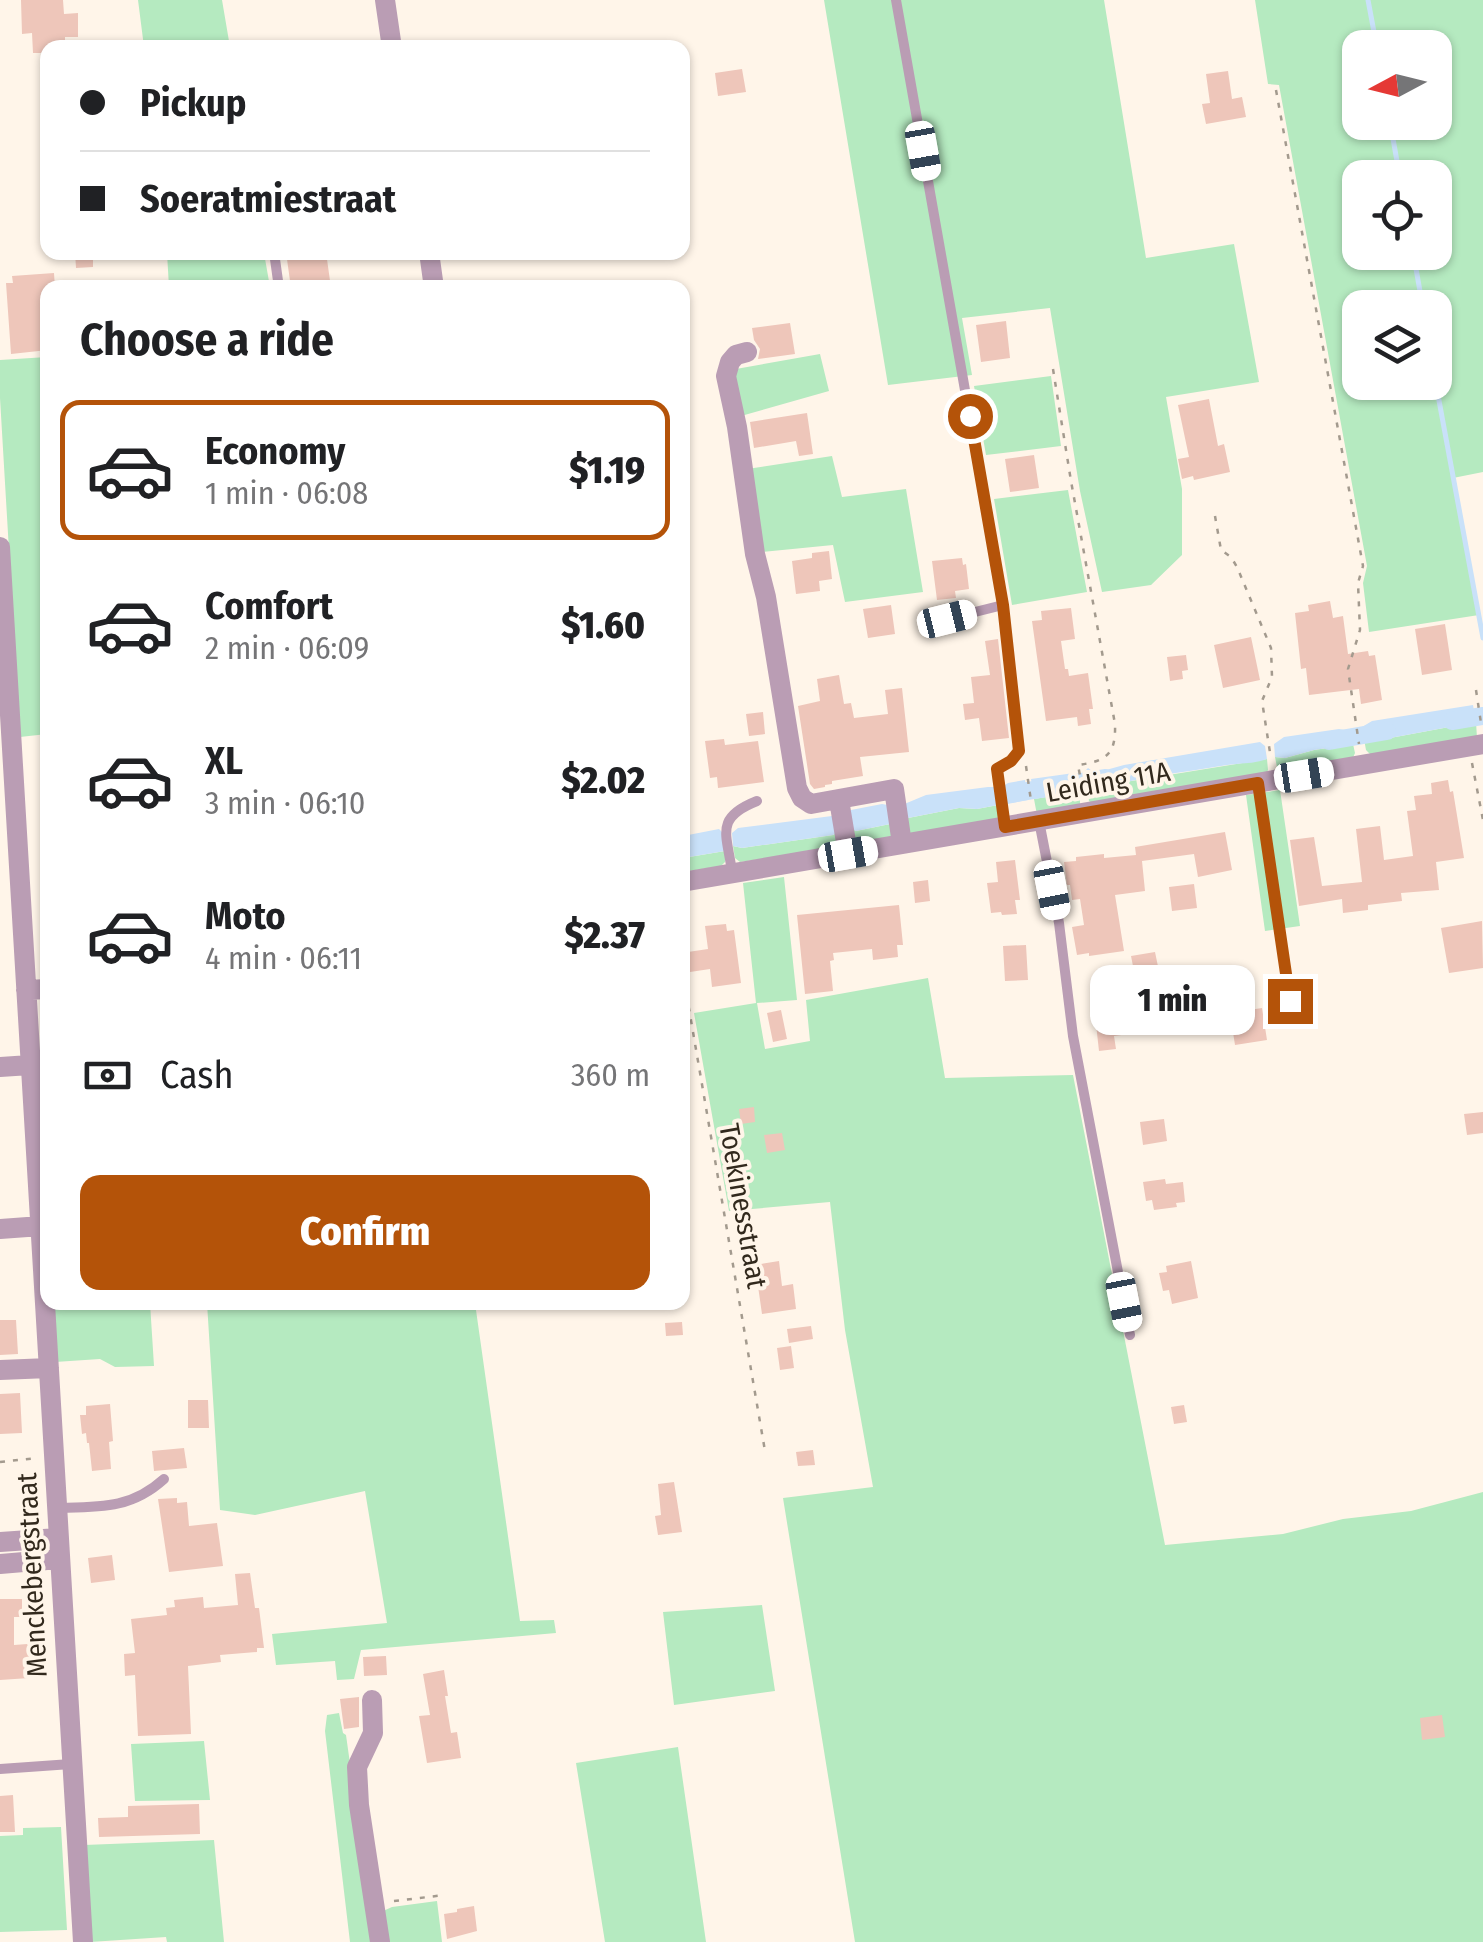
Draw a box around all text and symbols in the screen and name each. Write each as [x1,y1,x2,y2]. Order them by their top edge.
north arrow [1342,30,1452,140]
map controls [1342,30,1452,400]
text: Pickup [140,80,246,126]
car [903,119,943,183]
button: locate [1342,160,1452,270]
text: Soeratmiestraat [140,176,396,222]
button: layers [1342,290,1452,400]
text: Choose a ride [80,313,334,367]
route start [948,394,993,439]
icon: car [85,425,175,515]
text: Economy [205,428,345,474]
text: $1.19 [569,447,645,493]
text: 1 min · 06:08 [205,474,368,512]
icon: car [85,580,175,670]
text: Comfort [205,583,333,629]
car [914,597,980,641]
text: $1.60 [561,602,645,648]
text: 2 min · 06:09 [205,629,369,667]
icon: car [85,735,175,825]
text: XL [205,738,243,784]
street label: Leiding 11A [1043,755,1173,809]
car [1272,755,1336,795]
text: $2.02 [562,757,645,803]
text: 3 min · 06:10 [205,784,365,822]
car [816,834,880,874]
car [1032,858,1072,922]
icon: car [85,890,175,980]
text: Moto [205,893,286,939]
text: $2.37 [564,912,645,958]
text: 4 min · 06:11 [205,939,362,977]
callout: 1 min [1090,966,1255,1036]
route end [1268,979,1313,1024]
text: 1 min [1138,981,1207,1019]
icon: cash [80,1048,135,1103]
text: Cash [160,1052,234,1098]
text: 360 m [571,1056,650,1094]
street label: Toekinesstraat [712,1121,774,1292]
button: Confirm [80,1175,650,1290]
car [1104,1270,1144,1334]
street label: Menckebergstraat [10,1471,54,1678]

